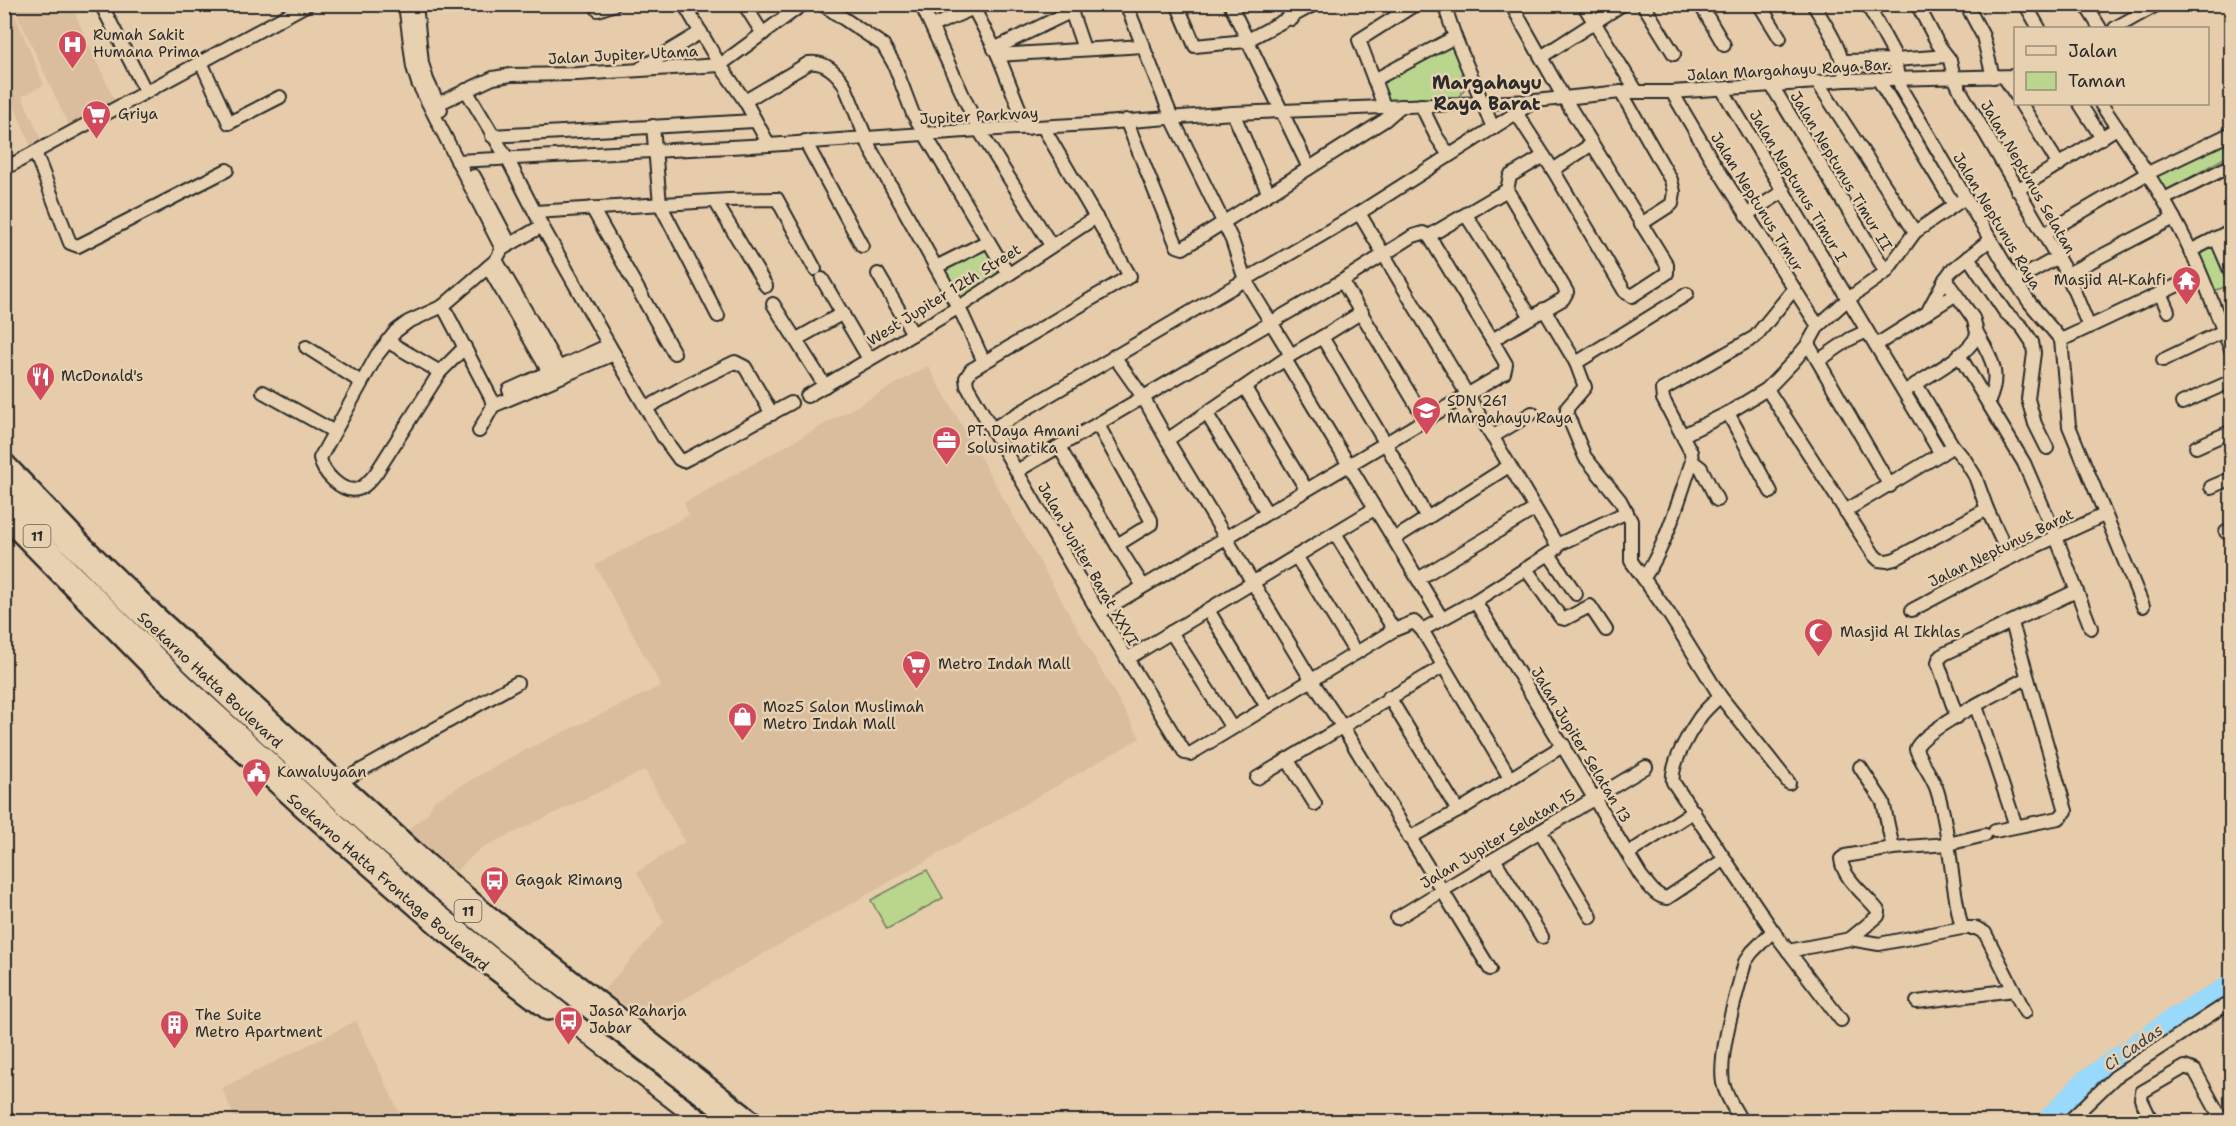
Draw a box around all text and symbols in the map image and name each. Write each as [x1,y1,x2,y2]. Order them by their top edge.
place label: Rumah Sakit Humana Prima [93,25,200,62]
legend [2014,27,2209,105]
hospital icon: Rumah Sakit Humana Prima [56,28,88,70]
text: Jalan [2068,39,2117,63]
street label: Jalan Jupiter Utama [547,41,699,69]
street label: Jalan Margahayu Raya Bar. [1687,55,1892,85]
text: Taman [2068,69,2126,93]
district label: Margahayu Raya Barat [1432,71,1542,116]
street label: Jalan Neptunus Timur II [1786,88,1896,254]
street label: Jalan Neptunus Selatan [1976,97,2080,257]
supermarket icon: Griya [81,98,113,140]
street label: Jupiter Parkway [919,103,1039,129]
place label: Griya [118,104,159,124]
street label: Jalan Neptunus Timur I [1706,129,1808,275]
street label: Jalan Neptunus Timur [1707,129,1807,275]
street label: Jalan Neptunus Raya [1948,149,2046,294]
street label: West Jupiter 12th Street [863,239,1025,351]
temple icon: Masjid Al-Kahfi [2171,264,2203,306]
place label: Masjid Al-Kahfi [2054,270,2166,290]
restaurant icon: McDonald's [24,360,56,402]
place label: McDonald's [61,366,143,386]
place label: SDN 261 Margahayu Raya [1447,391,1574,428]
school or university icon: SDN 261 Margahayu Raya [1410,394,1442,436]
place label: PT. Daya Amani Solusimatika [967,421,1080,458]
office icon: PT. Daya Amani Solusimatika [930,424,962,466]
street label: Jalan Jupiter Barat XXVI [1033,479,1143,649]
street label: Jalan Neptunus Barat [1925,504,2077,592]
road number: 11 [24,525,51,547]
street label: Soekarno Hatta Boulevard [133,607,287,753]
mosque icon: Masjid Al Ikhlas [1803,616,1835,658]
place label: Masjid Al Ikhlas [1840,622,1961,642]
supermarket icon: Metro Indah Mall [901,648,933,690]
place label: Metro Indah Mall [938,654,1071,674]
street label: Jalan Jupiter Selatan 13 [1526,663,1636,827]
place label: Moz5 Salon Muslimah Metro Indah Mall [763,697,924,734]
shop icon: Moz5 Salon Muslimah Metro Indah Mall [726,700,758,742]
public building icon: Kawaluyaan [240,756,272,798]
place label: Kawaluyaan [277,762,366,782]
street label: Jalan Jupiter Selatan 15 [1417,785,1579,893]
street label: Soekarno Hatta Frontage Boulevard [283,789,494,976]
bus stop icon: Gagak Rimang [478,864,510,906]
place label: Gagak Rimang [515,870,622,890]
road number: 11 [454,900,482,922]
place label: Jasa Raharja Jabar [589,1001,687,1038]
bus stop icon: Jasa Raharja Jabar [552,1004,584,1046]
place label: The Suite Metro Apartment [195,1005,323,1042]
building icon: The Suite Metro Apartment [158,1008,190,1050]
water label: Ci Cadas [2100,1019,2167,1075]

